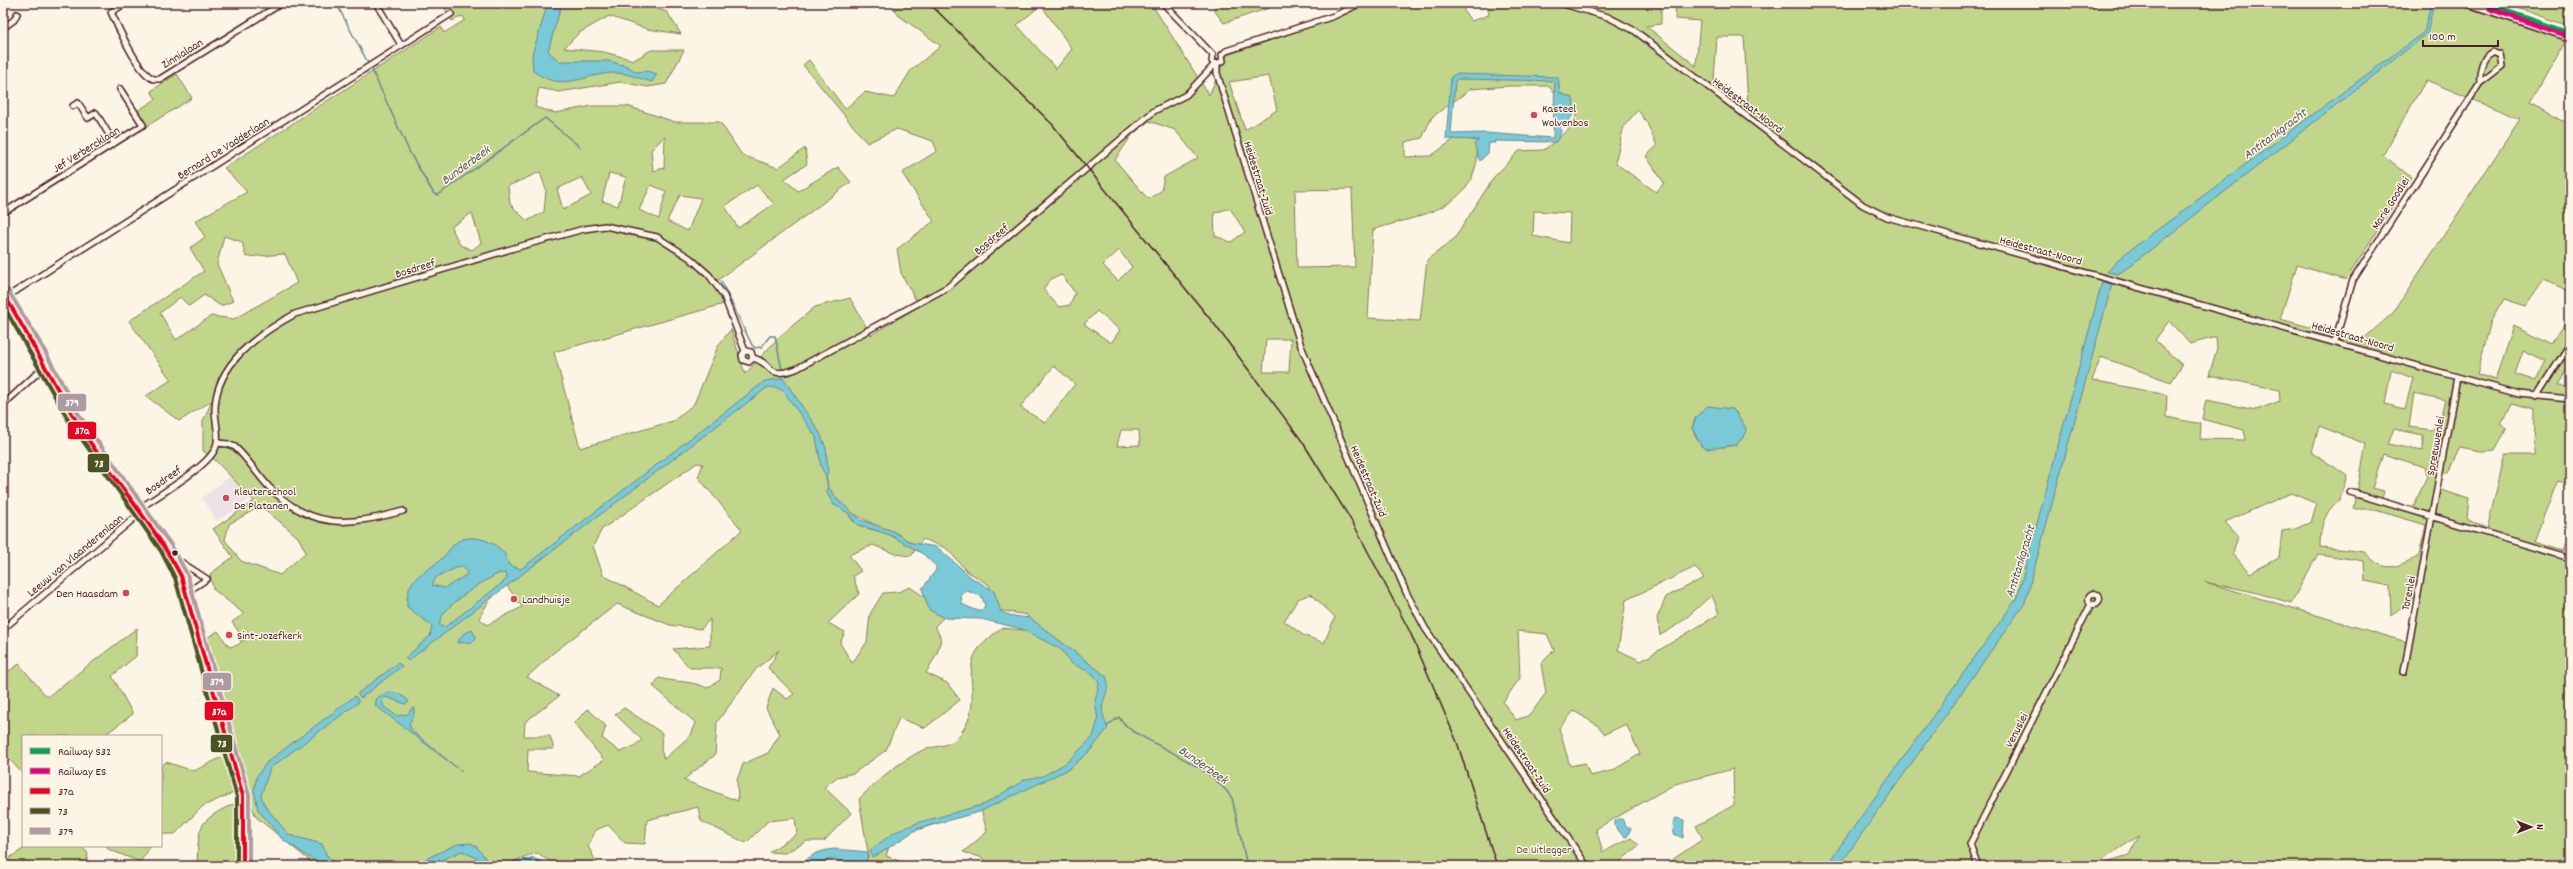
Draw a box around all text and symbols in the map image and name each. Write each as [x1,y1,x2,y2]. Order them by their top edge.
scale bar [2423,22,2498,48]
text: 100 m [2429,29,2456,46]
street label: Zinnialaan [159,35,207,74]
street label: Heidestraat-Noord [1708,74,1786,139]
place label: Kasteel Wolvenbos [1542,101,1589,132]
water label: Antitankgracht [2240,104,2312,165]
marker: Kasteel Wolvenbos [1529,110,1539,120]
street label: Bernard De Vadderlaan [174,114,273,184]
street label: Jef Verbercklaan [50,123,124,178]
street label: Heidestraat-Zuid [1238,139,1277,218]
water label: Bunderbeek [438,141,496,190]
street label: Marie Goodlei [2368,174,2415,234]
street label: Bosdreef [971,220,1014,260]
street label: Heidestraat-Noord [1997,232,2084,271]
street label: Bosdreef [393,255,438,284]
street label: Heidestraat-Noord [2309,318,2396,357]
line badge: 379 [57,393,87,412]
text: 379 [65,396,79,412]
street label: Spreeuwenlei [2423,415,2450,477]
line badge: 37a [67,421,97,440]
text: 37a [75,424,90,440]
street label: Heidestraat-Zuid [1345,443,1390,520]
line badge: 73 [87,453,110,473]
text: 73 [94,457,104,473]
street label: Bosdreef [142,462,186,500]
place label: Kleuterschool De Platanen [234,484,296,515]
marker: Kleuterschool De Platanen [221,493,231,503]
street label: Leeuw van Vlaanderenlaan [24,510,128,602]
water label: Antitankgracht [2001,522,2042,600]
unlabelled marker [170,548,180,558]
street label: Torenlei [2398,575,2421,612]
place label: Den Haasdam [56,586,118,603]
marker: Den Haasdam [121,588,131,598]
place label: Landhuisje [522,592,570,609]
marker: Landhuisje [509,594,519,604]
place label: Sint-Jozefkerk [237,628,302,645]
marker: Sint-Jozefkerk [224,630,234,640]
line badge: 379 [202,672,232,691]
text: 379 [210,675,224,691]
line badge: 37a [204,701,234,721]
text: 37a [212,705,227,721]
street label: Venuslei [2001,710,2033,751]
street label: Heidestraat-Zuid [1497,724,1554,797]
line badge: 73 [210,734,233,753]
legend [22,735,162,847]
text: 73 [217,737,227,753]
water label: Bunderbeek [1174,742,1233,791]
text: Railway S32 [58,744,111,761]
text: Railway ES [58,764,106,781]
text: 37a [58,784,74,801]
text: 73 [58,804,68,821]
north arrow [2511,807,2551,847]
text: 379 [58,824,73,841]
text: N [2531,824,2547,830]
park label: De Uitlegger [1516,842,1572,859]

